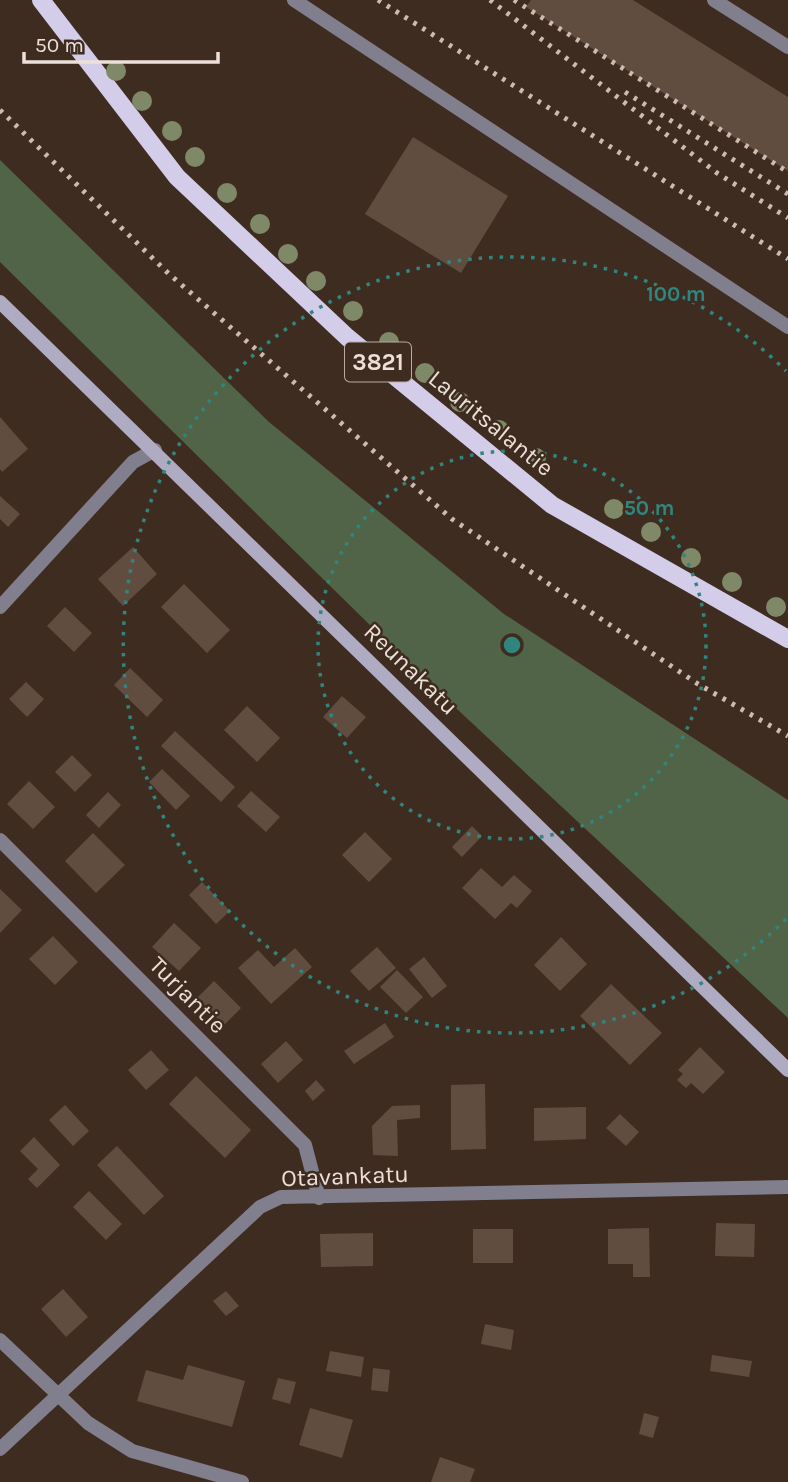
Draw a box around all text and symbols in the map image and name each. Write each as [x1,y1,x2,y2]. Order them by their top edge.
scale bar [24,21,219,65]
text: 50 m [35,33,84,57]
text: 100 m [646,282,706,306]
road number: 3821 [345,342,411,382]
street label: Lauritsalantie [423,364,559,482]
text: 50 m [624,496,674,520]
street label: Reunakatu [358,617,464,721]
centre of rings [500,633,524,657]
street label: Turjantie [144,951,232,1039]
street label: Otavankatu [281,1160,409,1192]

